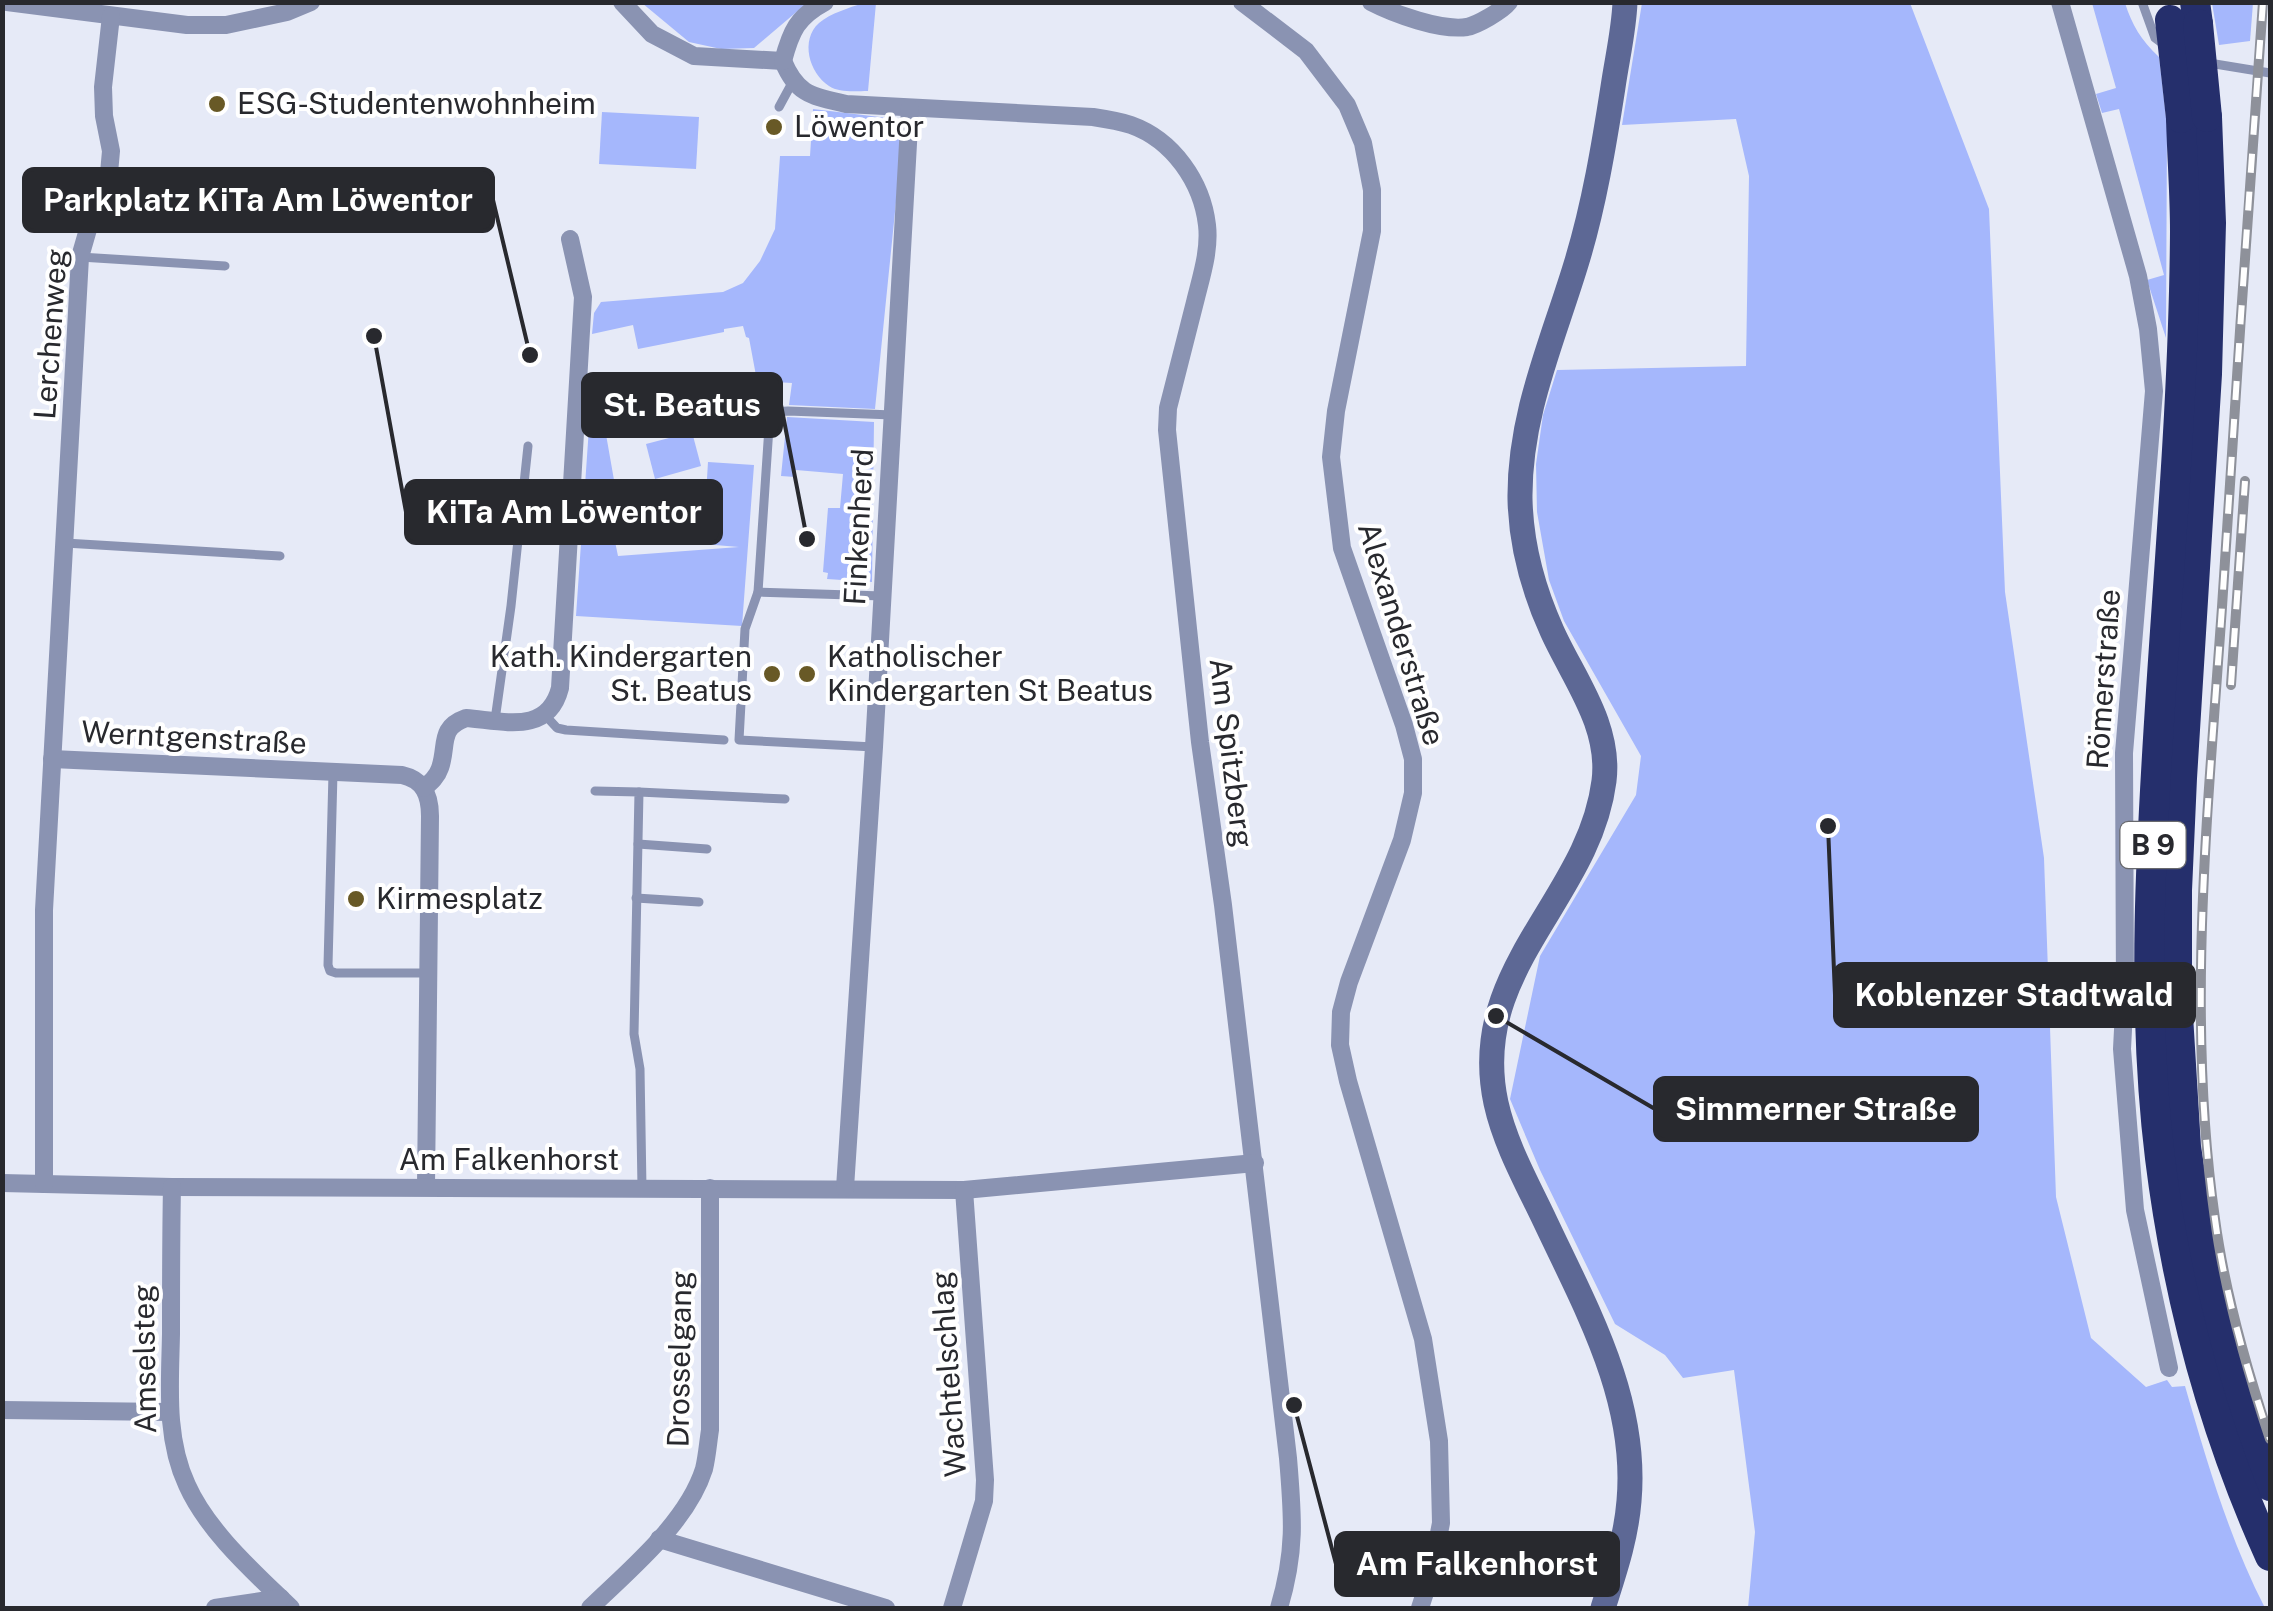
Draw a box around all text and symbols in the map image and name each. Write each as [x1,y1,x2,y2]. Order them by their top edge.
place label: ESG-Studentenwohnheim [237,85,596,121]
marker: ESG-Studentenwohnheim [206,93,228,115]
place label: Löwentor [794,108,924,144]
marker: Löwentor [763,116,785,138]
callout: Parkplatz KiTa Am Löwentor [24,169,493,231]
text: Parkplatz KiTa Am Löwentor [43,181,473,218]
street label: Lerchenweg [26,247,74,421]
callout: St. Beatus [583,374,781,436]
text: St. Beatus [603,386,761,423]
street label: Finkenherd [836,448,880,606]
callout: KiTa Am Löwentor [406,481,721,543]
text: KiTa Am Löwentor [426,493,702,530]
street label: Alexanderstraße [1351,518,1453,750]
street label: Römerstraße [2079,588,2127,770]
place label: Kath. Kindergarten St. Beatus [490,638,752,708]
place label: Katholischer Kindergarten St Beatus [827,638,1153,708]
street label: Am Spitzberg [1203,656,1261,850]
marker: Kath. Kindergarten St. Beatus [761,663,783,685]
marker: Katholischer Kindergarten St Beatus [796,663,818,685]
street label: Werntgenstraße [80,713,308,761]
road number: B 9 [2120,822,2186,868]
place label: Kirmesplatz [376,880,543,916]
marker: Kirmesplatz [345,888,367,910]
callout: Koblenzer Stadtwald [1835,964,2194,1026]
text: Koblenzer Stadtwald [1855,976,2173,1013]
callout: Simmerner Straße [1655,1078,1977,1140]
text: Simmerner Straße [1675,1090,1957,1127]
street label: Am Falkenhorst [399,1141,619,1177]
street label: Drosselgang [659,1270,699,1448]
street label: Wachtelschlag [923,1270,973,1478]
street label: Amselsteg [125,1284,163,1434]
callout: Am Falkenhorst [1336,1533,1618,1595]
text: Am Falkenhorst [1356,1545,1598,1582]

